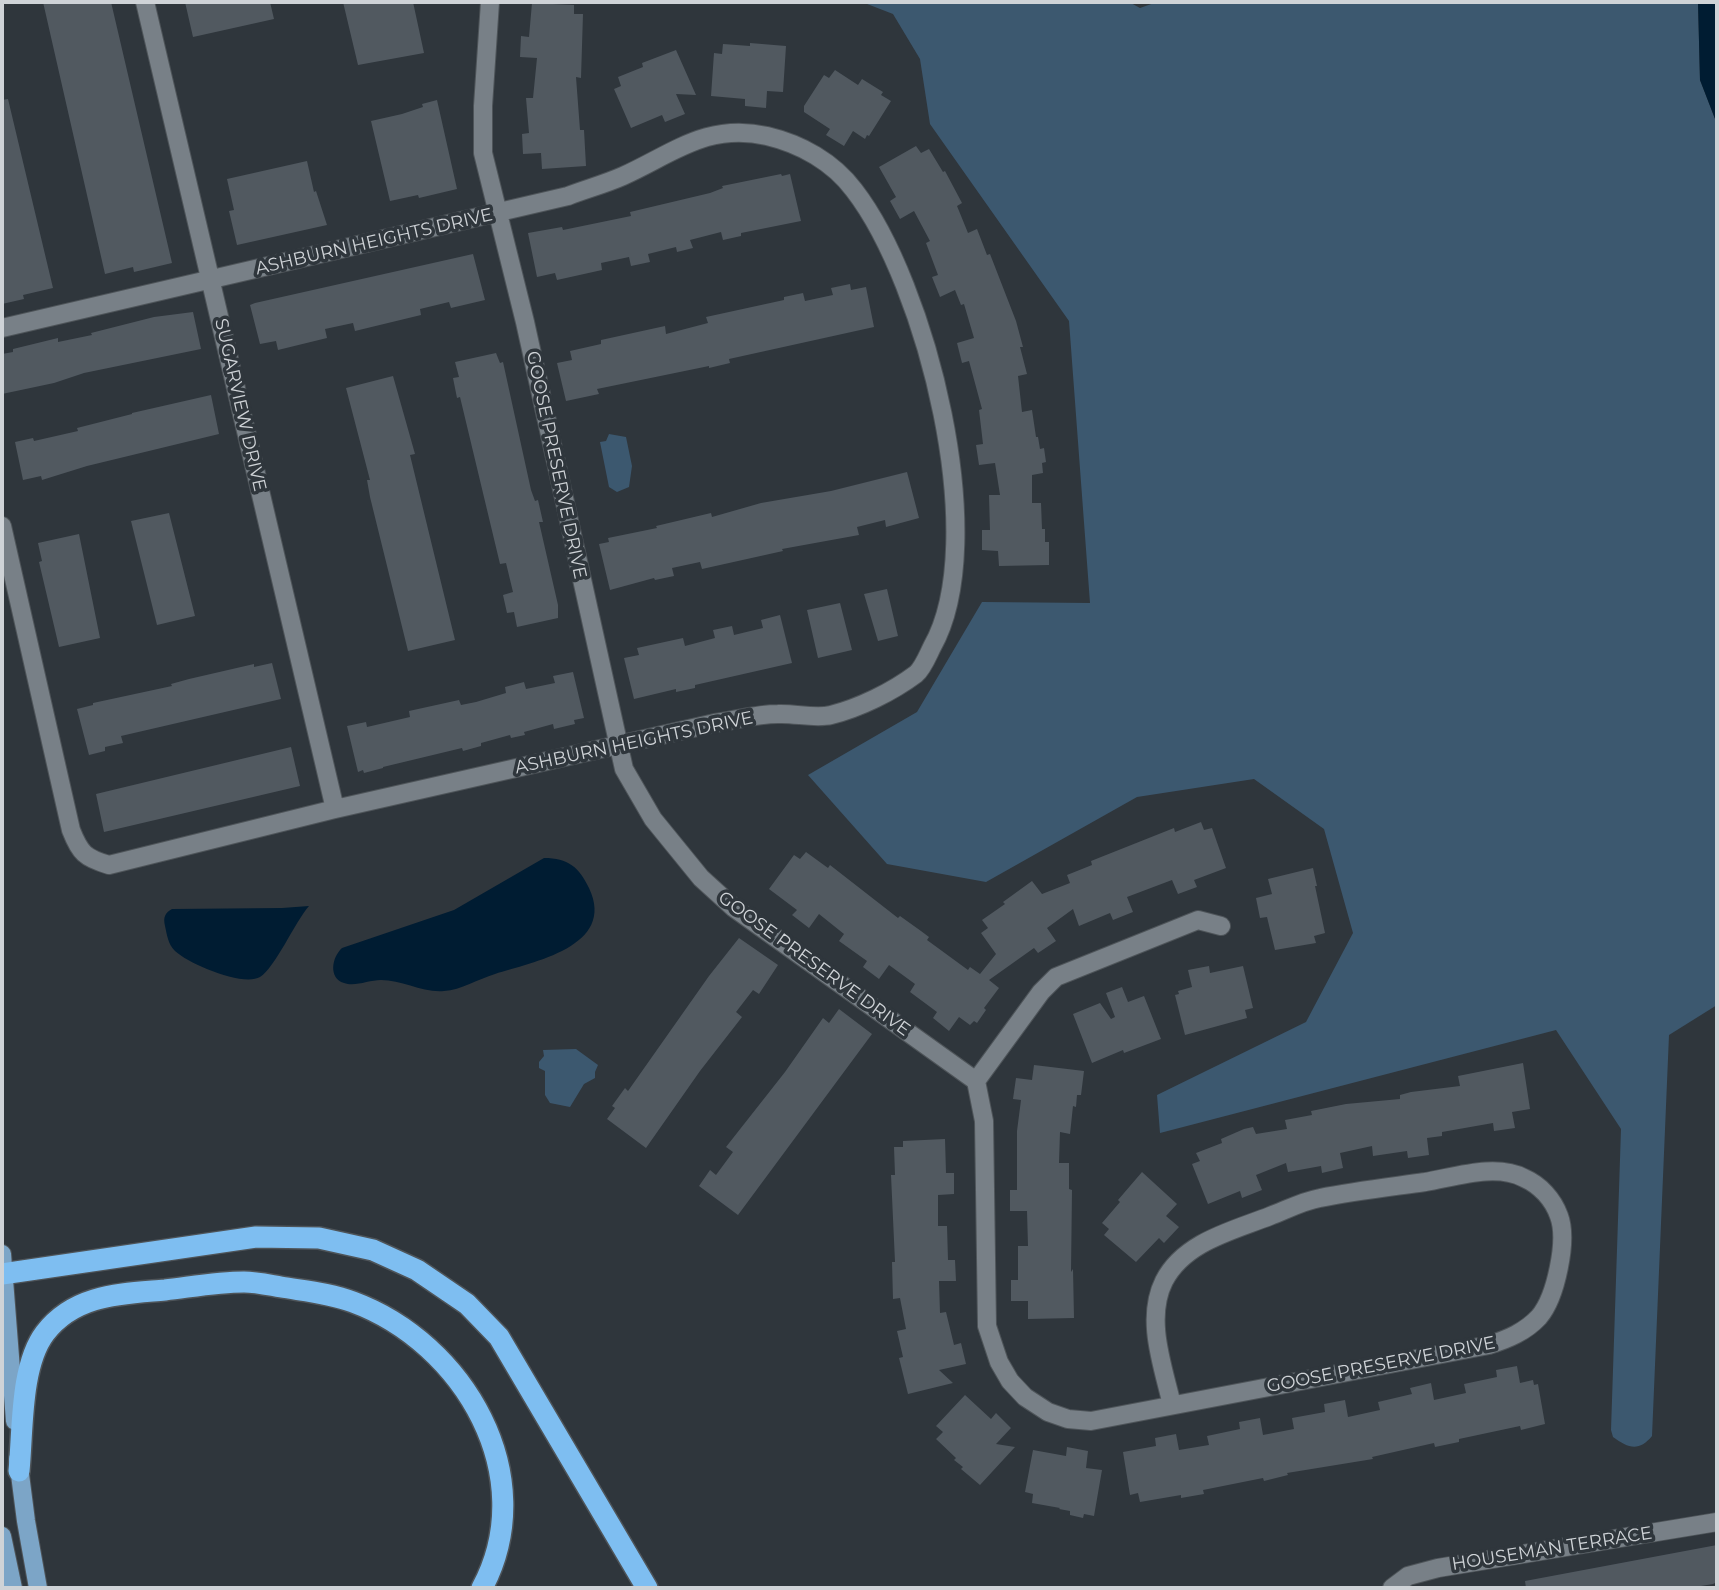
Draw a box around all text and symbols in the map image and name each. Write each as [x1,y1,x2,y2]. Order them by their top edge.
street label: ASHBURN HEIGHTS DRIVE [253,204,495,280]
street label: SUGARVIEW DRIVE [210,316,270,494]
street label: GOOSE PRESERVE DRIVE [521,349,591,581]
street label: ASHBURN HEIGHTS DRIVE [513,707,755,779]
street label: GOOSE PRESERVE DRIVE [714,887,914,1041]
street label: GOOSE PRESERVE DRIVE [1265,1332,1497,1398]
street label: HOUSEMAN TERRACE [1450,1522,1654,1576]

